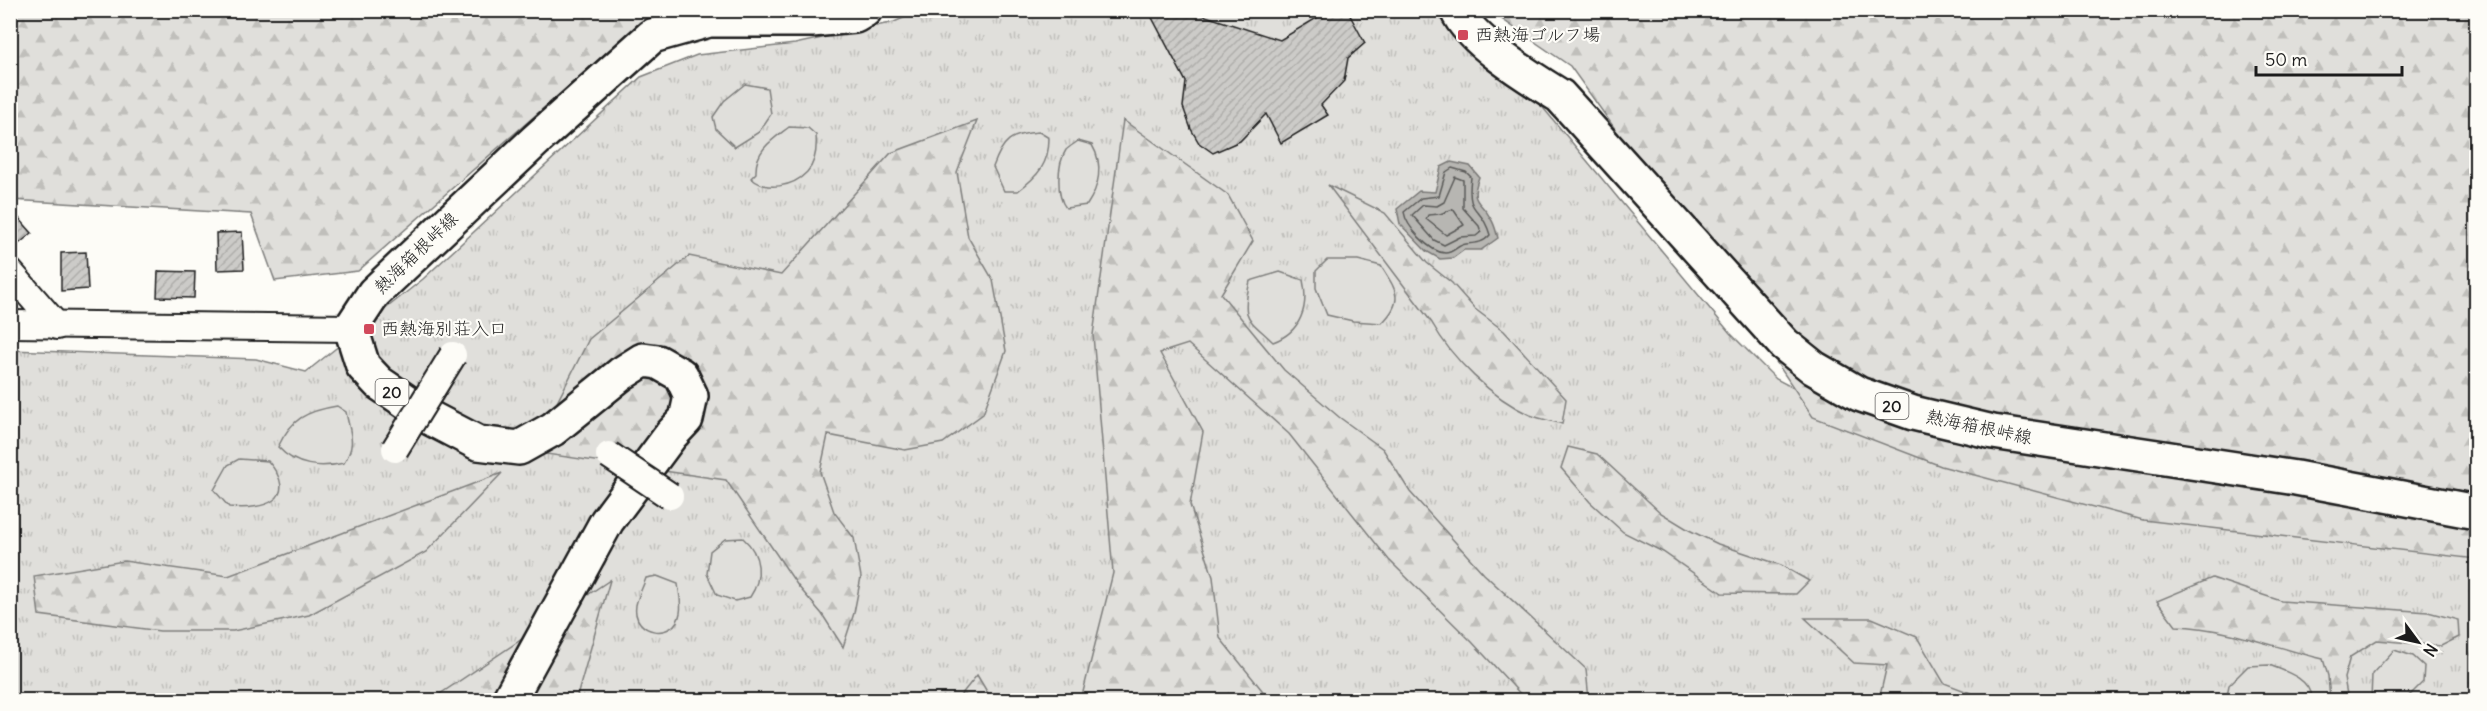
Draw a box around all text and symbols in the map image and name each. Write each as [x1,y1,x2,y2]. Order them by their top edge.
place label: 西熱海ゴルフ場 [1475,23,1600,46]
marker: 西熱海ゴルフ場 [1456,28,1470,42]
scale bar [2256,39,2402,77]
text: 50 m [2265,48,2307,71]
street label: 熱海箱根峠線 [369,207,462,298]
place label: 西熱海別荘入口 [381,317,507,340]
marker: 西熱海別荘入口 [362,322,376,336]
road number: 20 [376,379,408,405]
road number: 20 [1876,393,1908,419]
street label: 熱海箱根峠線 [1924,404,2034,449]
north arrow [2388,612,2448,672]
text: N [2419,640,2442,660]

